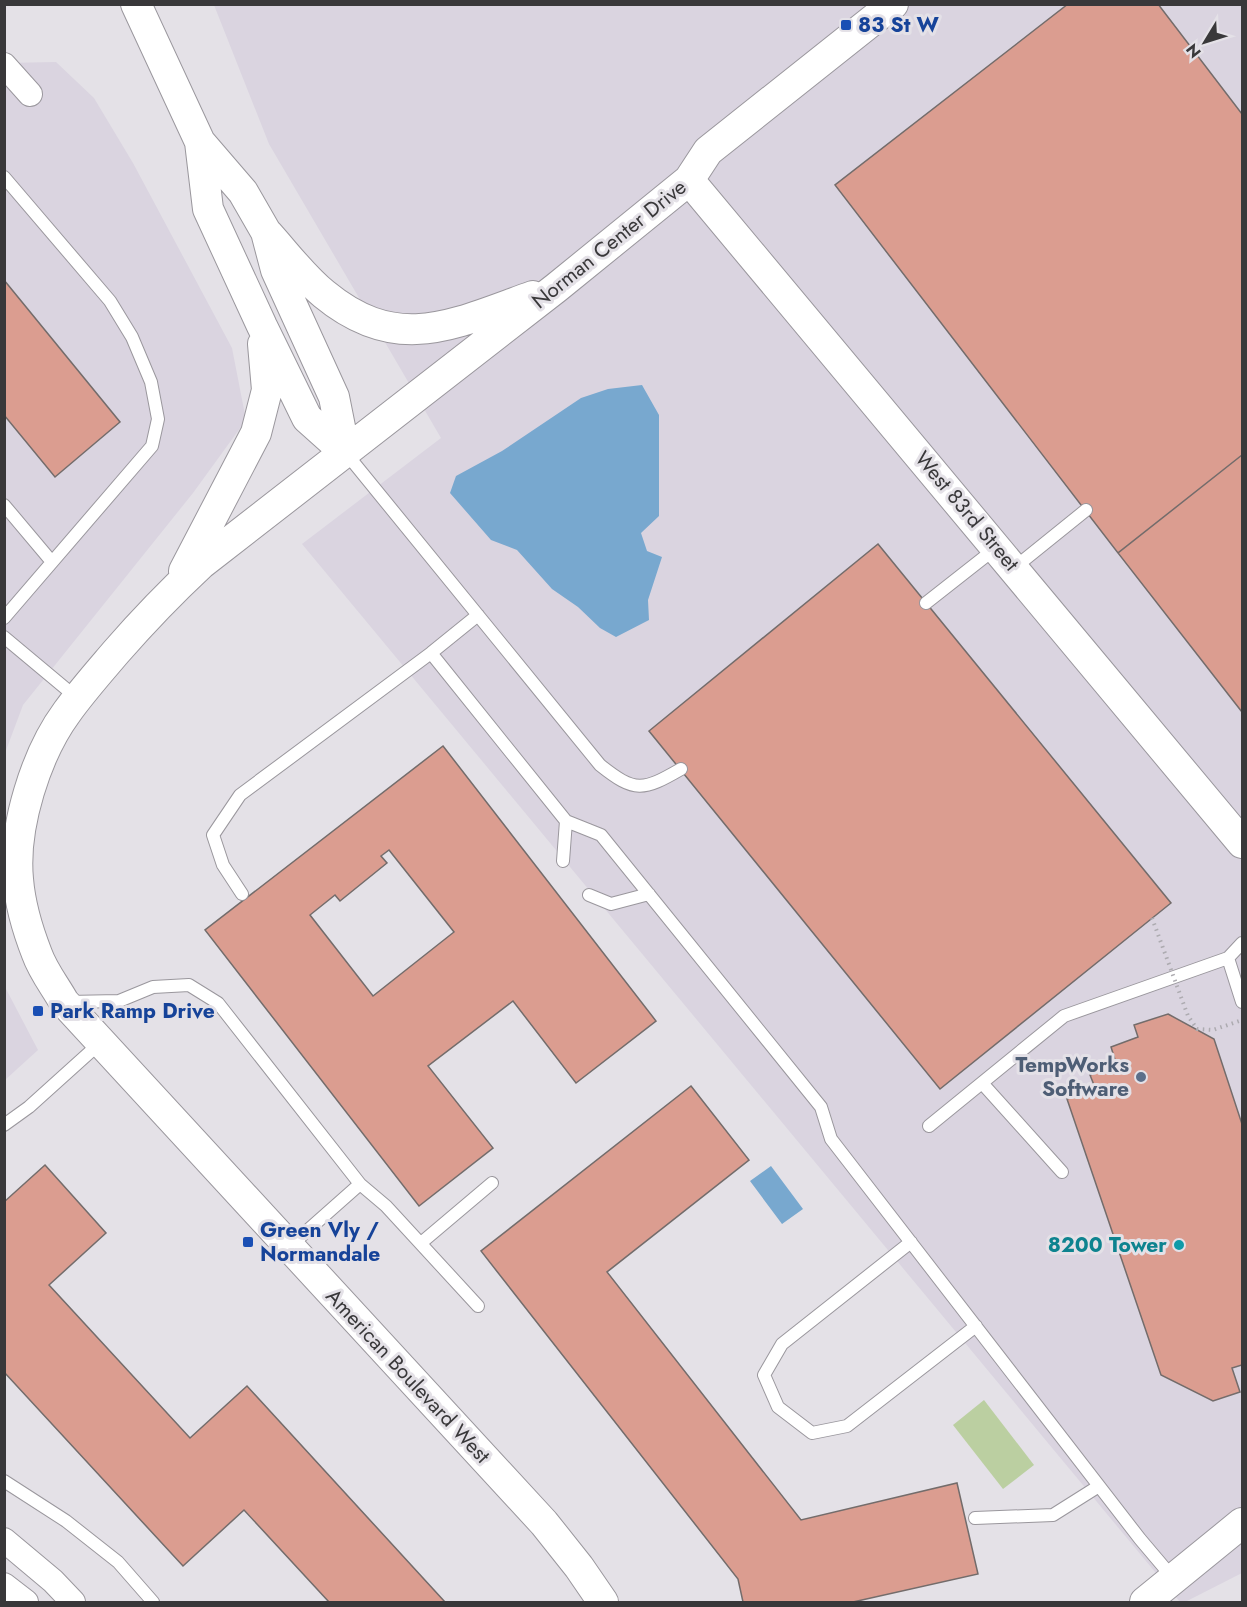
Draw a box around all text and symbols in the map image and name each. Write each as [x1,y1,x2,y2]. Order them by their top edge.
place label: 83 St W [858,10,940,40]
north arrow [1175,12,1235,72]
marker: 83 St W [839,18,853,32]
text: N [1181,39,1207,63]
street label: Norman Center Drive [525,172,693,316]
street label: West 83rd Street [908,445,1026,577]
place label: Park Ramp Drive [50,996,215,1026]
marker: Park Ramp Drive [31,1004,45,1018]
place label: TempWorks Software [1015,1050,1129,1104]
marker: TempWorks Software [1134,1070,1148,1084]
place label: Green Vly / Normandale [260,1215,380,1269]
place label: 8200 Tower [1048,1230,1167,1260]
marker: Green Vly / Normandale [241,1235,255,1249]
marker: 8200 Tower [1172,1238,1186,1252]
street label: American Boulevard West [319,1282,497,1470]

